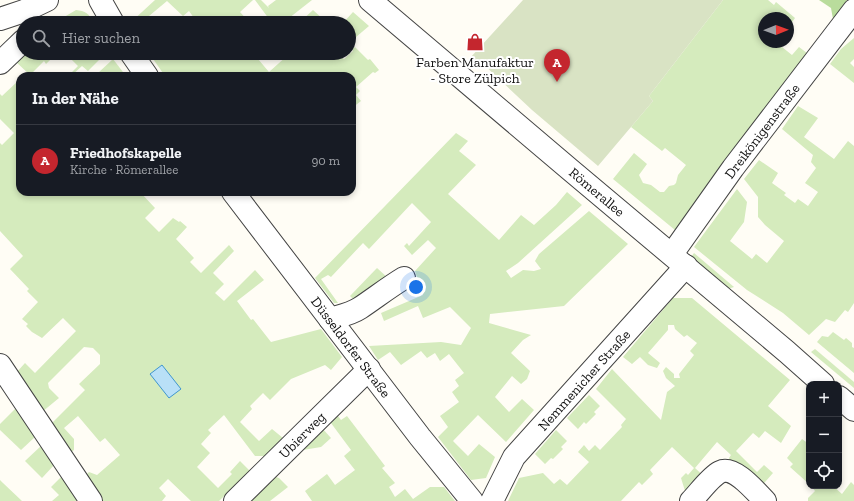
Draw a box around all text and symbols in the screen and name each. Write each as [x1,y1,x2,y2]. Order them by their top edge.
north arrow [758,12,794,48]
search box [16,16,356,60]
icon: search [30,27,52,49]
text: Hier suchen [62,29,140,47]
shop icon: Farben Manufaktur - Store Zülpich [465,32,485,52]
pin: A [544,49,570,82]
place label: Farben Manufaktur - Store Zülpich [416,54,534,87]
street label: Dreikönigenstraße [721,80,804,182]
text: In der Nähe [32,88,119,108]
text: Friedhofskapelle [70,144,181,162]
text: A [41,153,49,168]
text: 90 m [311,153,340,168]
text: Kirche · Römerallee [70,162,178,177]
street label: Römerallee [565,164,628,221]
your location [406,277,426,297]
street label: Düsseldorfer Straße [307,294,394,401]
street label: Nemmenicher Straße [535,326,634,434]
map controls [806,381,842,489]
button: + [806,381,842,417]
street label: Ubierweg [276,408,329,462]
button: − [806,417,842,453]
button: locate [806,453,842,489]

